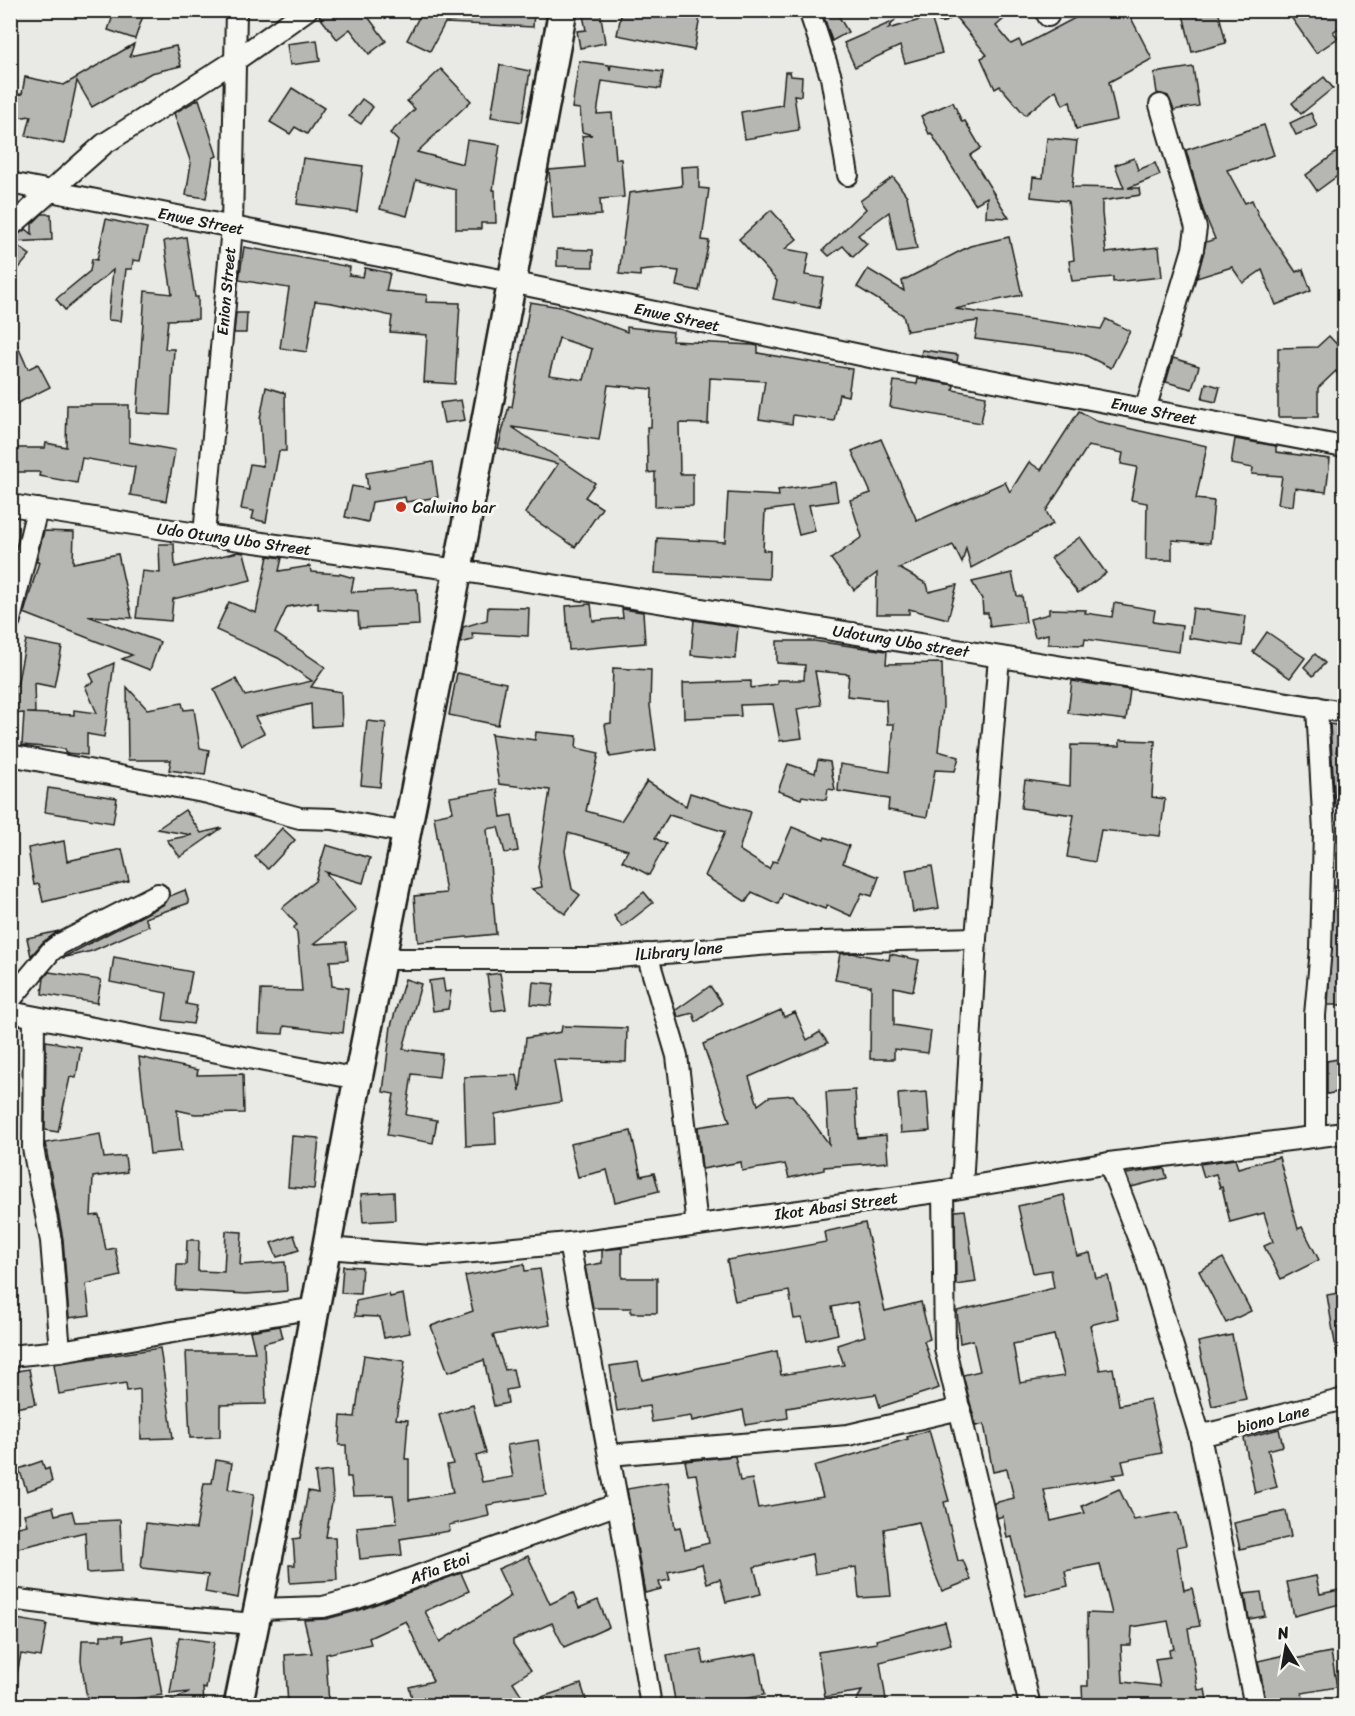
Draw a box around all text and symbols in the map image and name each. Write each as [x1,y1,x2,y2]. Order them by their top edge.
street label: Enwe Street [156,198,246,244]
street label: Enion Street [208,245,244,337]
street label: Enwe Street [631,294,723,340]
street label: Enwe Street [1109,388,1199,434]
place label: Calwino bar [413,493,497,522]
marker: Calwino bar [394,500,408,514]
street label: Udo Otung Ubo Street [155,514,313,564]
street label: Udotung Ubo street [831,616,972,666]
street label: lLibrary lane [634,933,724,969]
street label: Ikot Abasi Street [772,1183,899,1229]
street label: biono Lane [1233,1396,1313,1442]
street label: Afia Etoi [405,1543,475,1593]
north arrow [1256,1617,1316,1677]
text: N [1274,1617,1292,1648]

